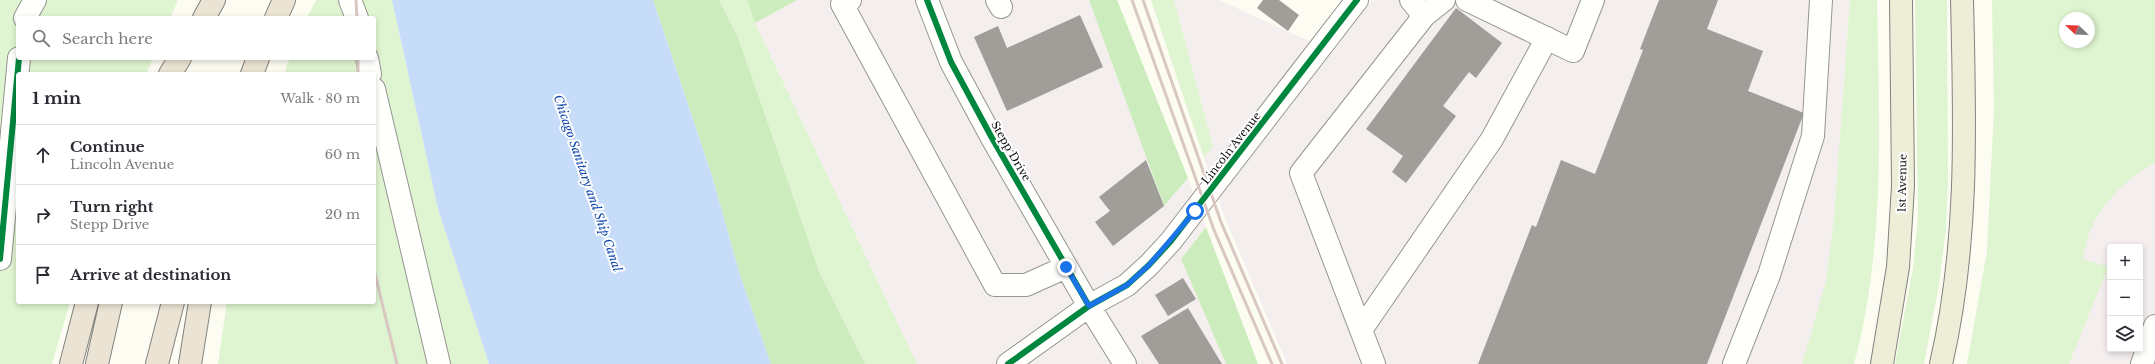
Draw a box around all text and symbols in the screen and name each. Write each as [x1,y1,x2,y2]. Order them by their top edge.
north arrow [2059,12,2095,48]
search box [16,16,376,60]
icon: search [30,27,52,49]
text: Search here [62,29,153,48]
text: 1 min [32,88,81,109]
text: Walk · 80 m [281,90,360,107]
water label: Chicago Sanitary and Ship Canal [551,93,625,274]
street label: Lincoln Avenue [1198,109,1264,187]
street label: Stepp Drive [988,118,1034,184]
text: Continue [70,137,145,156]
icon: ahead [32,144,54,166]
text: 60 m [325,146,360,163]
street label: 1st Avenue [1894,154,1910,212]
text: Lincoln Avenue [70,156,174,173]
text: Turn right [70,197,153,216]
route start [1186,202,1204,220]
icon: right [32,204,54,226]
text: 20 m [325,206,360,223]
text: Stepp Drive [70,216,149,233]
map controls [2107,244,2143,352]
button: + [2107,244,2143,280]
route end [1057,258,1075,276]
icon: arrive [32,264,54,286]
text: Arrive at destination [70,265,231,284]
button: − [2107,280,2143,316]
button: layers [2107,316,2143,352]

